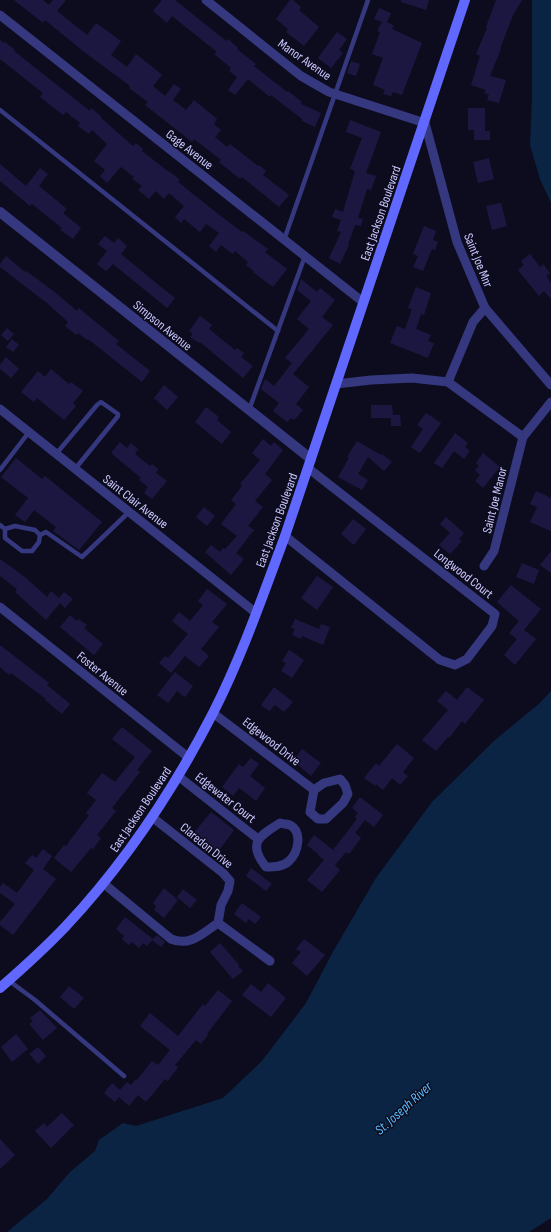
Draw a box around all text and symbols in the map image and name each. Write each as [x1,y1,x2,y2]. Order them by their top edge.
street label: Manor Avenue [275,36,334,84]
street label: Gage Avenue [163,126,216,173]
street label: East Jackson Boulevard [357,164,405,263]
street label: Saint Joe Mnr [460,231,496,290]
street label: Simpson Avenue [130,297,195,354]
street label: Saint Joe Manor [479,465,511,535]
street label: Saint Clair Avenue [100,471,171,532]
street label: East Jackson Boulevard [252,471,301,570]
street label: Longwood Court [430,546,496,602]
street label: Foster Avenue [73,648,131,699]
street label: Edgewood Drive [239,714,304,769]
street label: East Jackson Boulevard [106,764,175,855]
street label: Edgewater Court [192,769,259,827]
street label: Claredon Drive [177,820,236,872]
water label: St. Joseph River [371,1078,436,1138]

